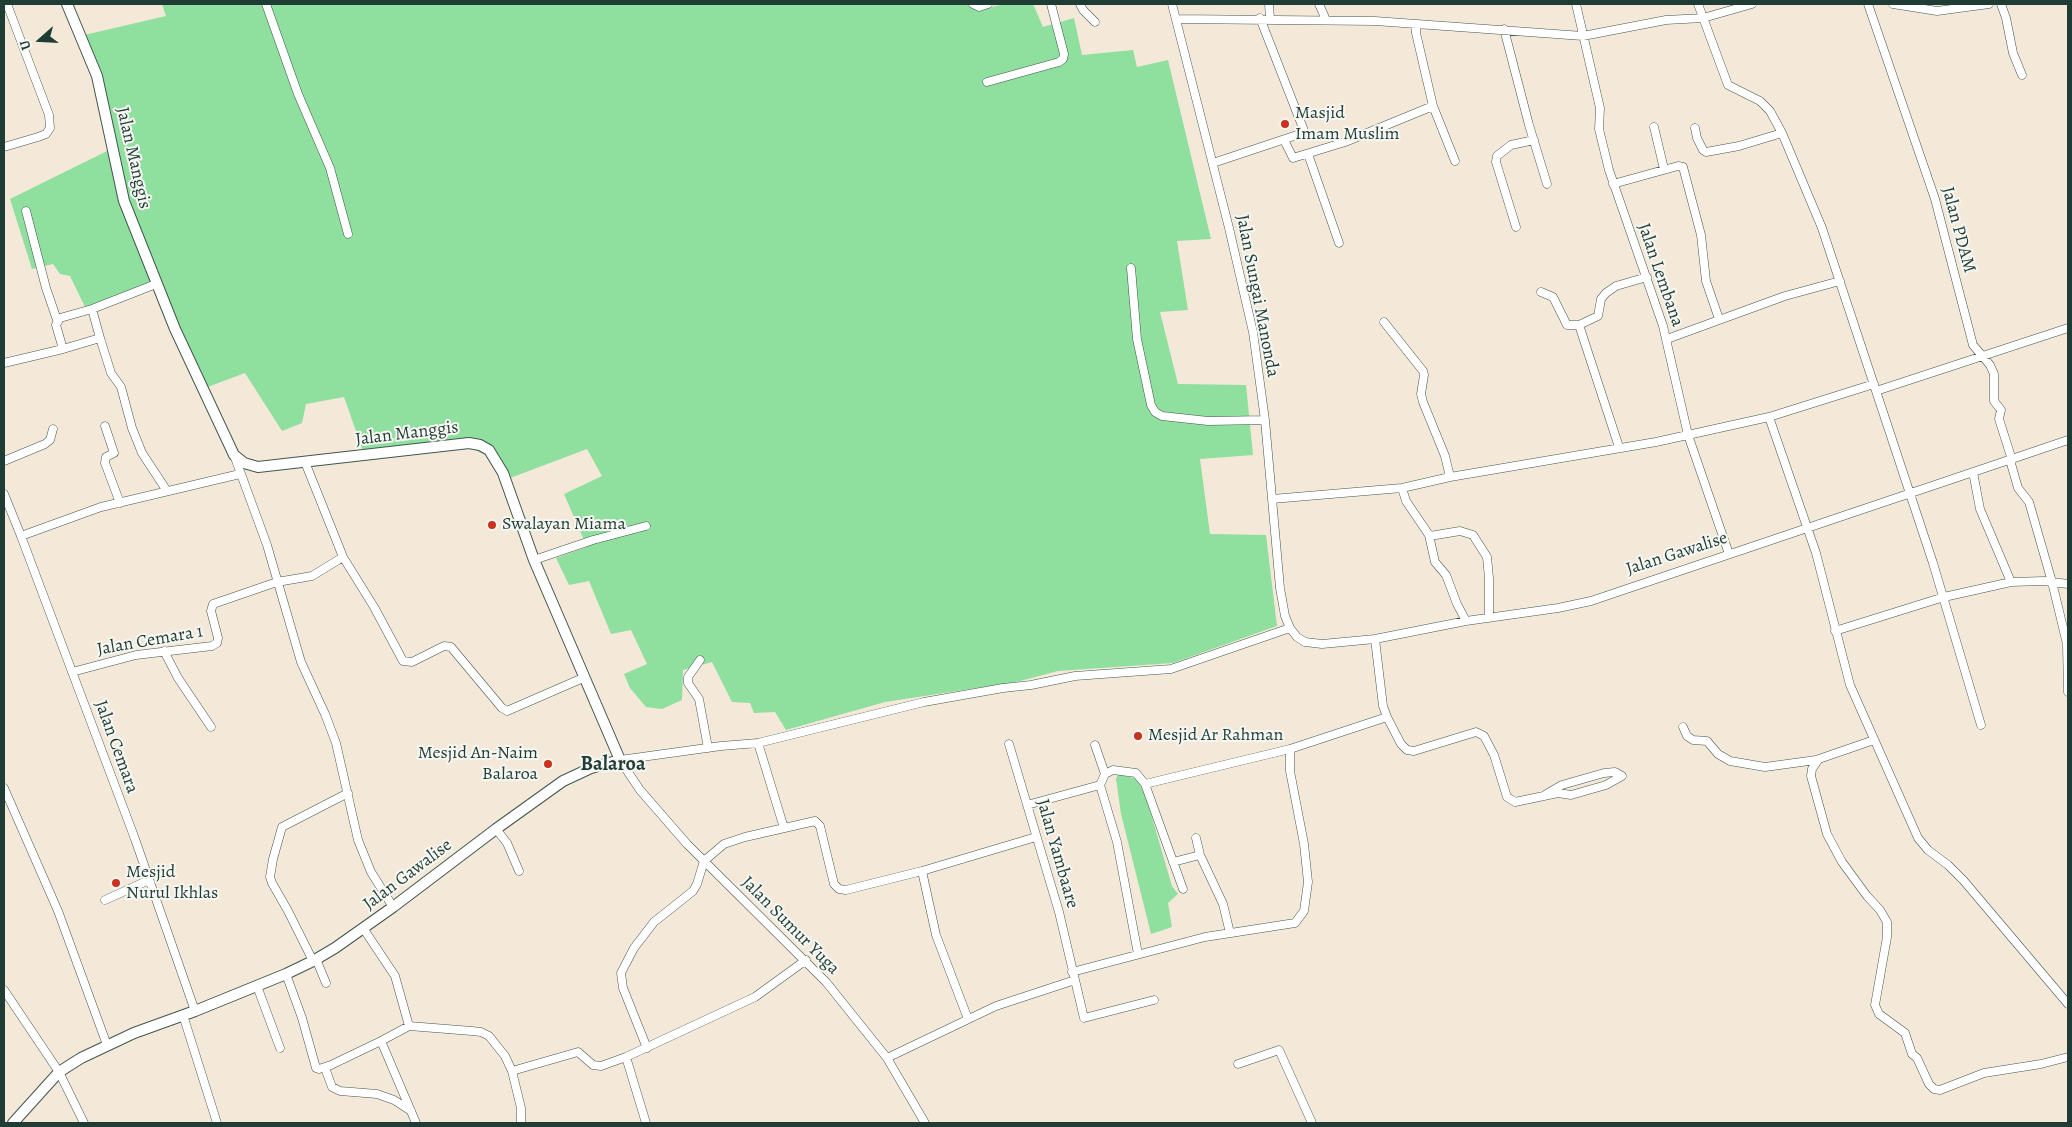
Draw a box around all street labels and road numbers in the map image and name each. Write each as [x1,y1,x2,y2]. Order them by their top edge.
street label: Jalan Manggis [111,105,155,211]
street label: Jalan PDAM [1936,185,1980,275]
street label: Jalan Sungai Manonda [1231,213,1283,379]
street label: Jalan Lembana [1632,220,1688,330]
street label: Jalan Manggis [354,417,460,451]
street label: Jalan Gawalise [1624,527,1730,581]
street label: Jalan Cemara 1 [95,621,205,661]
street label: Jalan Cemara [89,698,143,796]
street label: Jalan Yambaare [1031,797,1083,911]
street label: Jalan Gawalise [359,835,457,915]
street label: Jalan Sumur Yuga [736,872,844,980]

